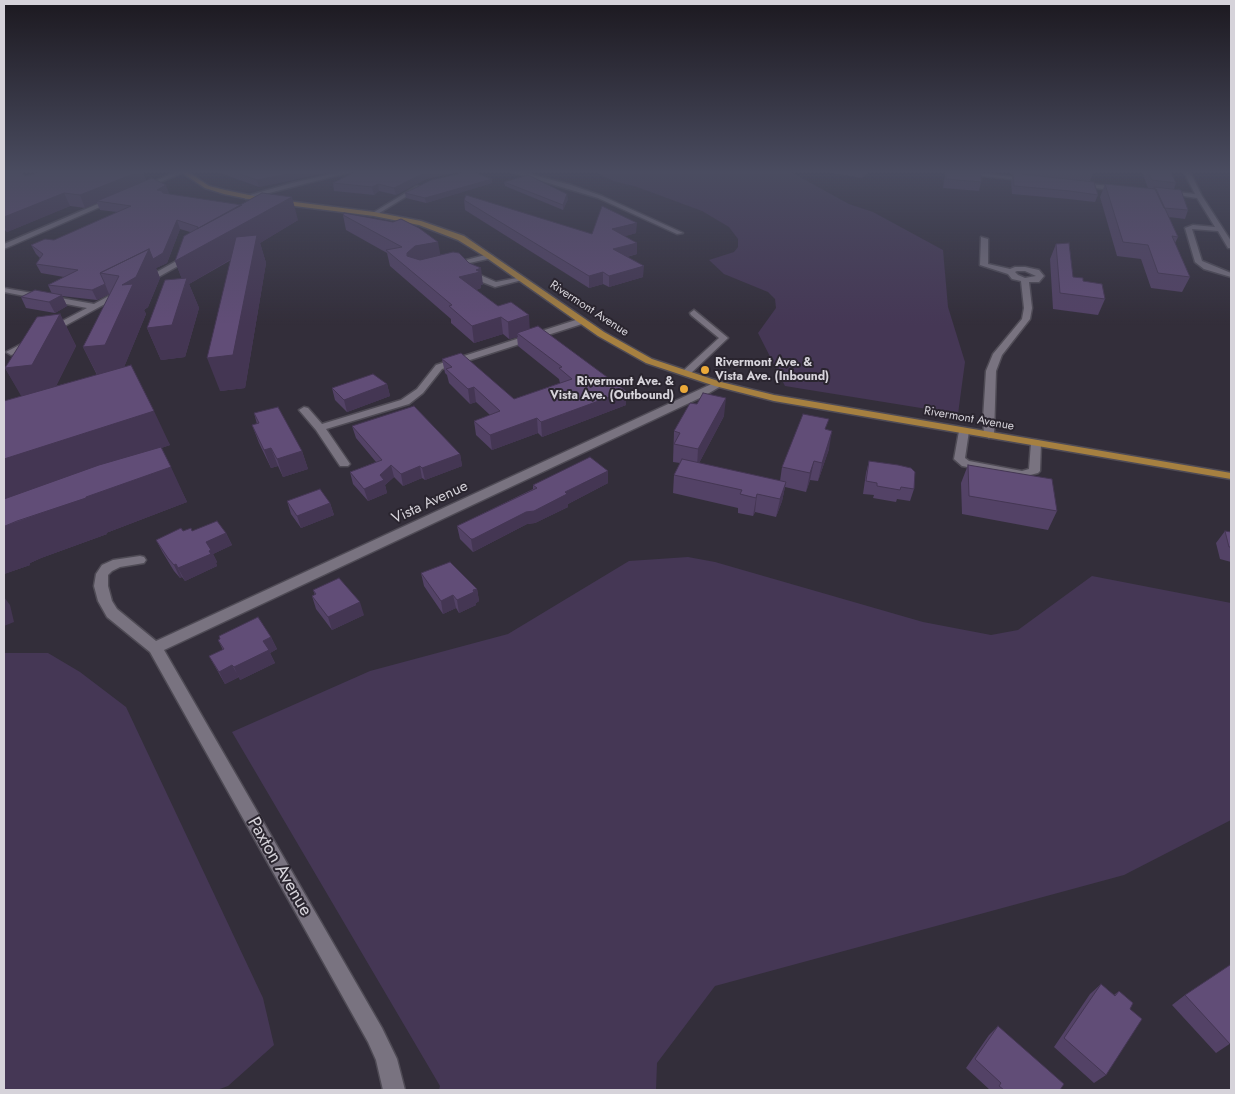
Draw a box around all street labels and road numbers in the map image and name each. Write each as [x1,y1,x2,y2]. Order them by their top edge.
street label: Rivermont Avenue [547,278,631,340]
street label: Rivermont Avenue [923,404,1015,434]
street label: Vista Avenue [389,478,471,528]
street label: Paxton Avenue [242,814,316,920]

